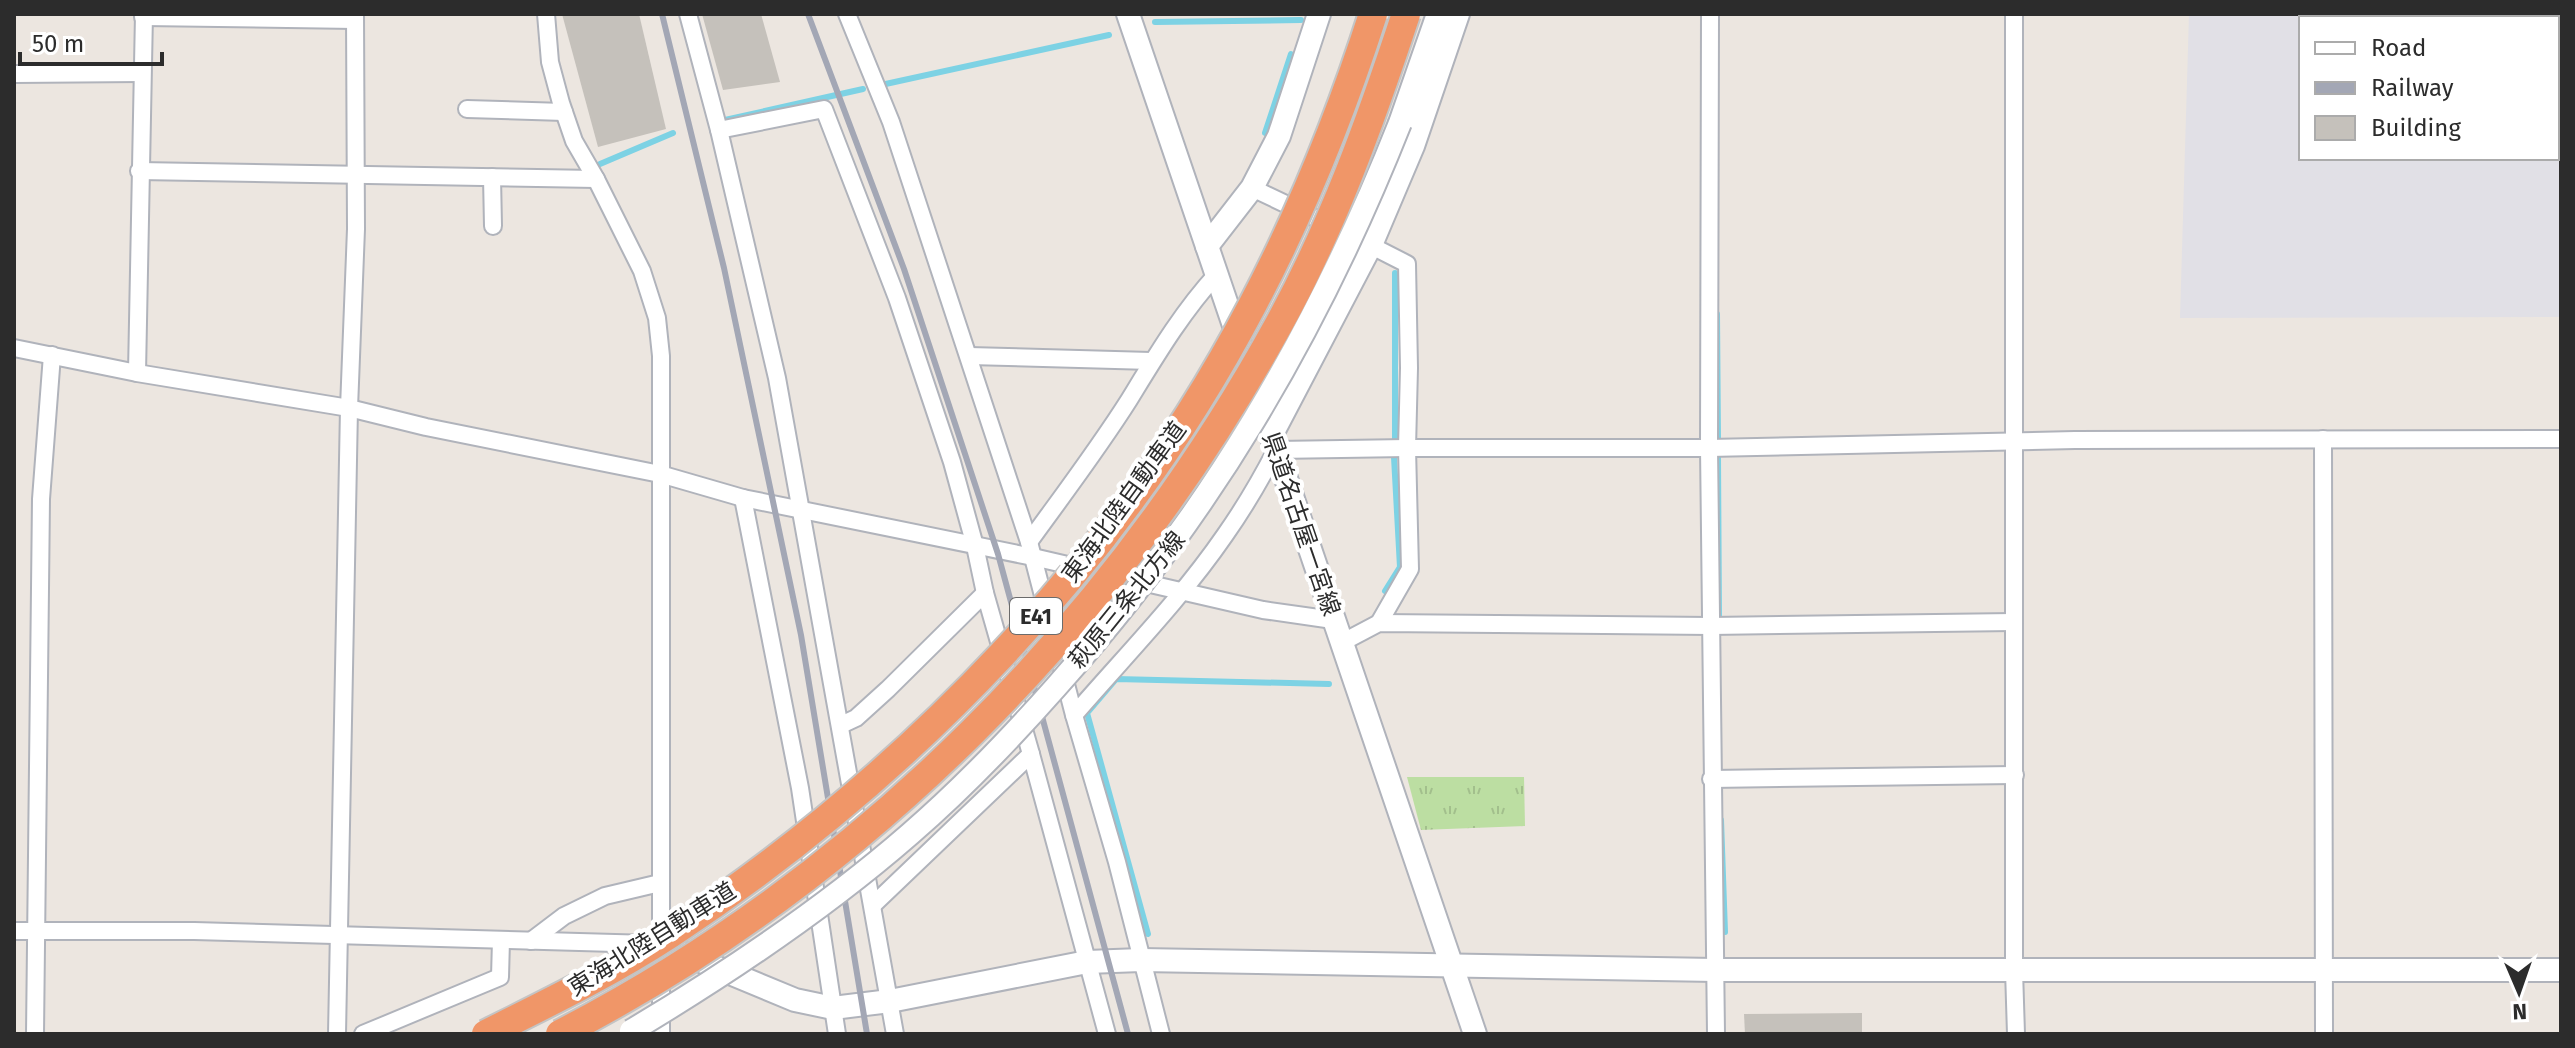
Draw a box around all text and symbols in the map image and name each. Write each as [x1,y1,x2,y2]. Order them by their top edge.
scale bar [20,16,162,66]
legend [2299,16,2559,160]
text: 50 m [32,30,84,58]
text: Road [2371,34,2426,62]
text: Railway [2371,74,2454,102]
text: Building [2371,114,2461,142]
street label: 東海北陸自動車道 [1056,416,1192,588]
street label: 県道名古屋一宮線 [1257,429,1345,619]
street label: 萩原三条北方線 [1063,526,1191,674]
road number: E41 [1010,598,1062,634]
street label: 東海北陸自動車道 [563,876,741,1002]
north arrow [2479,952,2559,1032]
text: N [2512,998,2527,1025]

